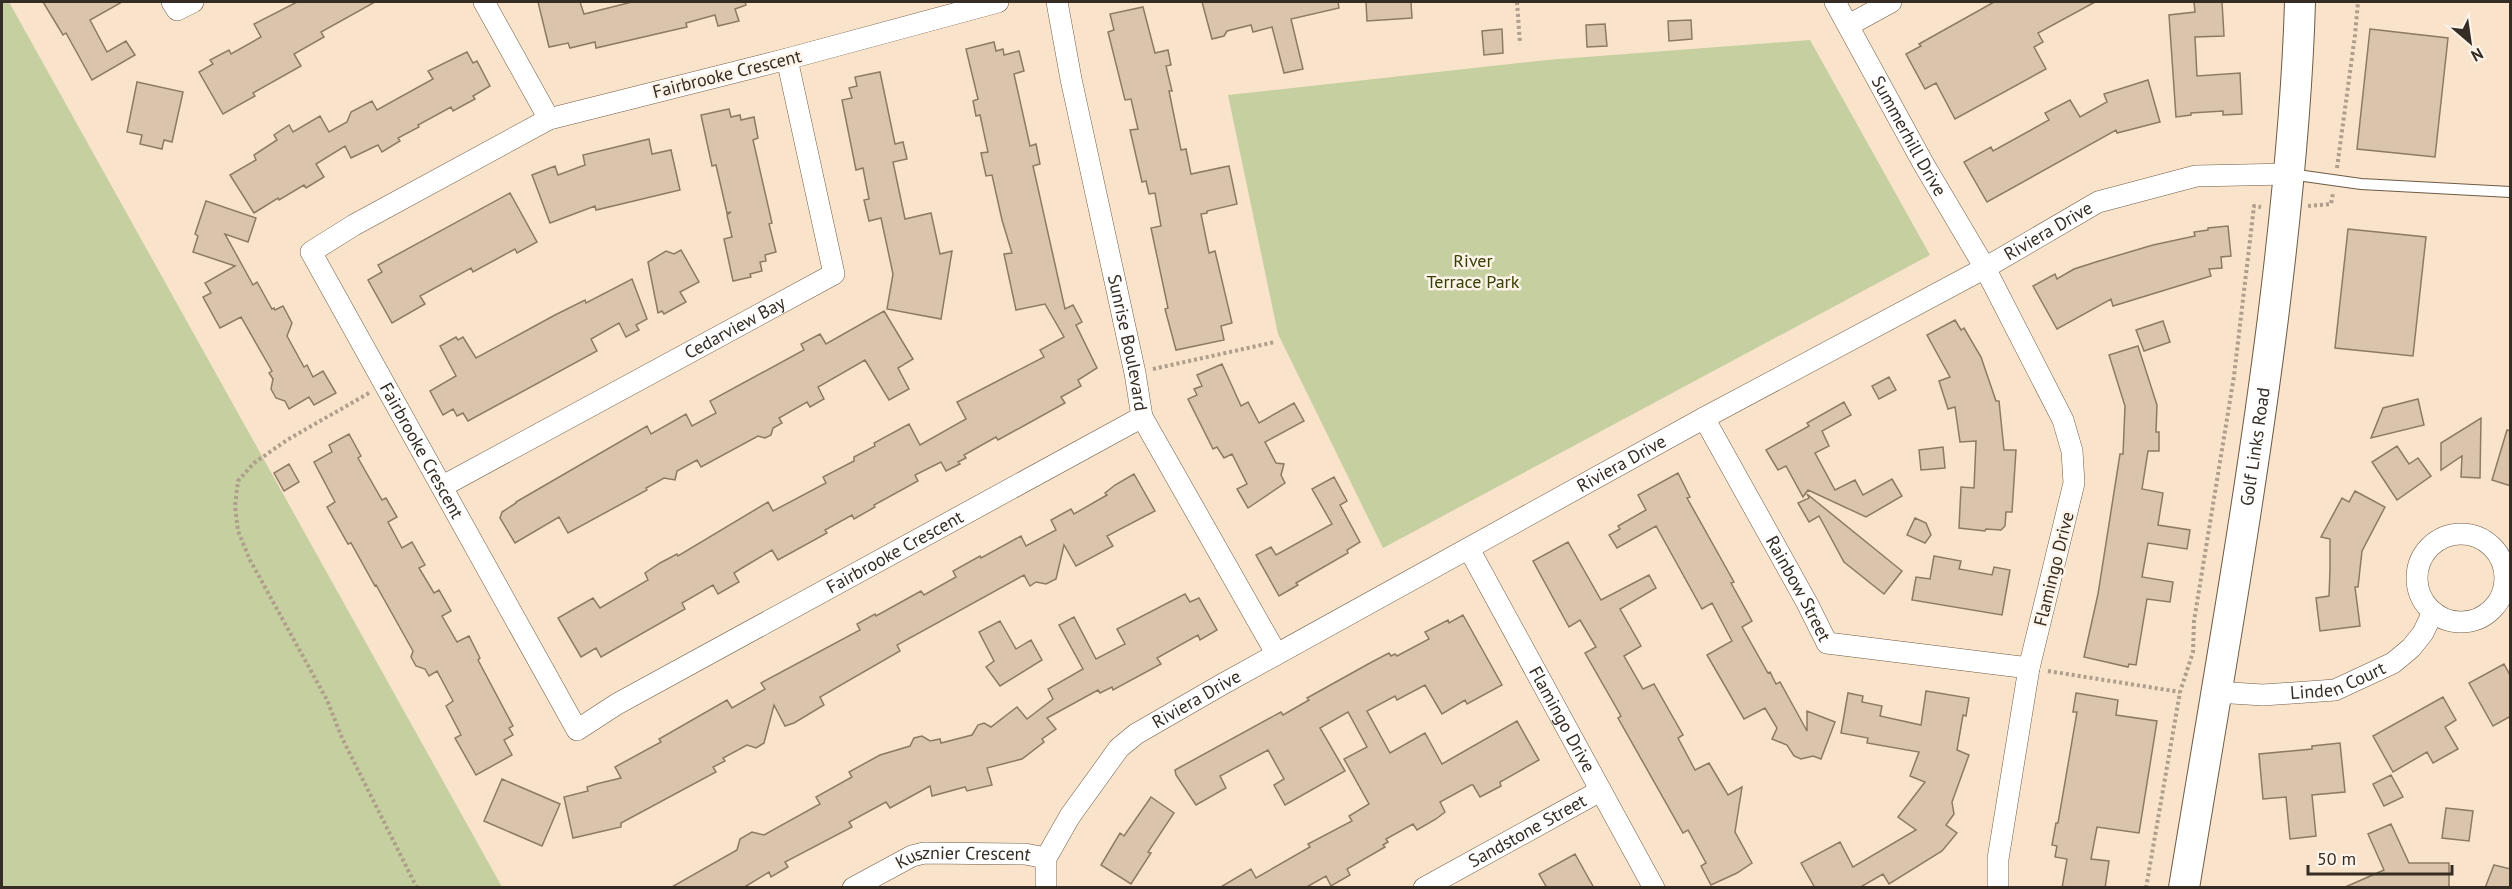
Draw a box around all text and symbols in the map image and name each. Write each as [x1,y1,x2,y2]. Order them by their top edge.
north arrow [2440,12,2500,72]
street label: Fairbrooke Crescent [650,44,804,103]
text: N [2468,44,2487,66]
street label: Summerhill Drive [1867,72,1952,200]
street label: Riviera Drive [2000,196,2096,265]
park label: River Terrace Park [1427,249,1520,293]
street label: Sunrise Boulevard [1103,272,1153,413]
street label: Cedarview Bay [680,290,790,364]
street label: Fairbrooke Crescent [375,378,469,523]
street label: Golf Links Road [2235,386,2275,508]
street label: Riviera Drive [1573,429,1670,497]
street label: Fairbrooke Crescent [822,505,967,598]
street label: Flamingo Drive [2028,509,2079,629]
street label: Rainbow Street [1761,531,1836,645]
street label: Linden Court [2289,656,2389,704]
street label: Flamingo Drive [1524,662,1601,776]
street label: Riviera Drive [1148,664,1245,733]
street label: Sandstone Street [1464,789,1590,872]
scale bar [2308,838,2452,876]
street label: Kusznier Crescent [891,841,1033,874]
text: 50 m [2317,847,2356,870]

